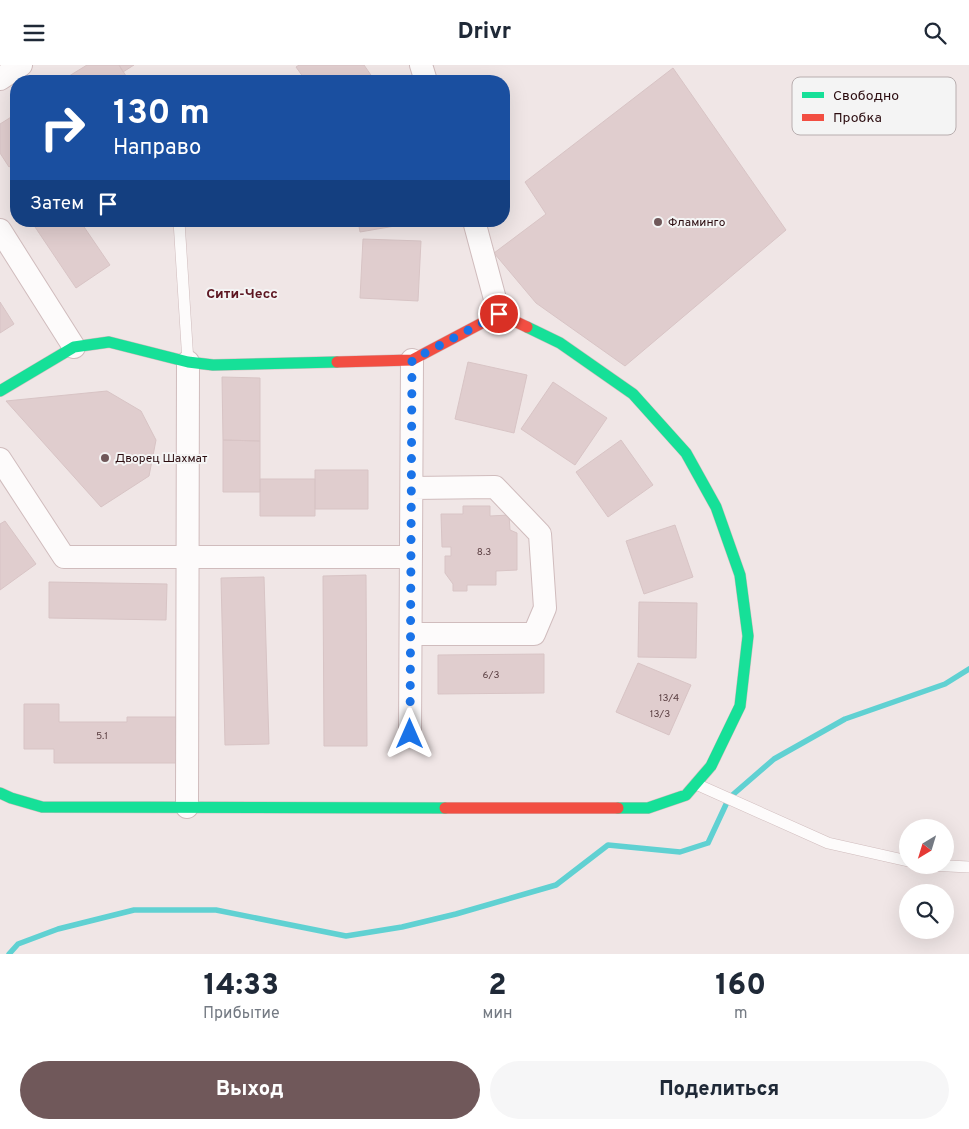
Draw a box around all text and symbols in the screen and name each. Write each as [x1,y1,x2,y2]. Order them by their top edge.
icon: menu [20,19,48,47]
text: Drivr [458,19,511,46]
icon: search [921,19,949,47]
legend [792,77,956,135]
text: Свободно [833,88,899,105]
text: 130 m [113,92,210,136]
icon: right [30,95,95,160]
text: Пробка [833,110,882,127]
text: Направо [113,135,201,162]
icon: arrive [94,190,122,218]
text: Затем [30,192,84,216]
place label: Фламинго [668,215,726,231]
marker: Фламинго [652,216,664,228]
district label: Сити-Чесс [206,286,278,303]
pin [478,293,520,335]
icon: arrive [485,300,513,328]
place label: Дворец Шахмат [115,451,208,467]
marker: Дворец Шахмат [99,452,111,464]
house number: 8.3 [477,546,491,559]
house number: 6/3 [483,669,499,682]
house number: 13/4 [659,692,679,705]
position arrow [383,707,435,759]
house number: 13/3 [650,708,670,721]
house number: 5.1 [96,730,108,743]
north arrow [899,819,954,874]
map controls [899,819,954,939]
button: search [899,884,954,939]
text: 14:33 [204,968,279,1005]
text: 2 [488,968,507,1005]
text: 160 [715,968,766,1005]
text: Прибытие [203,1004,280,1024]
text: мин [483,1004,512,1024]
text: m [734,1004,747,1024]
button: Выход [20,1061,480,1119]
button: Поделиться [490,1061,949,1119]

